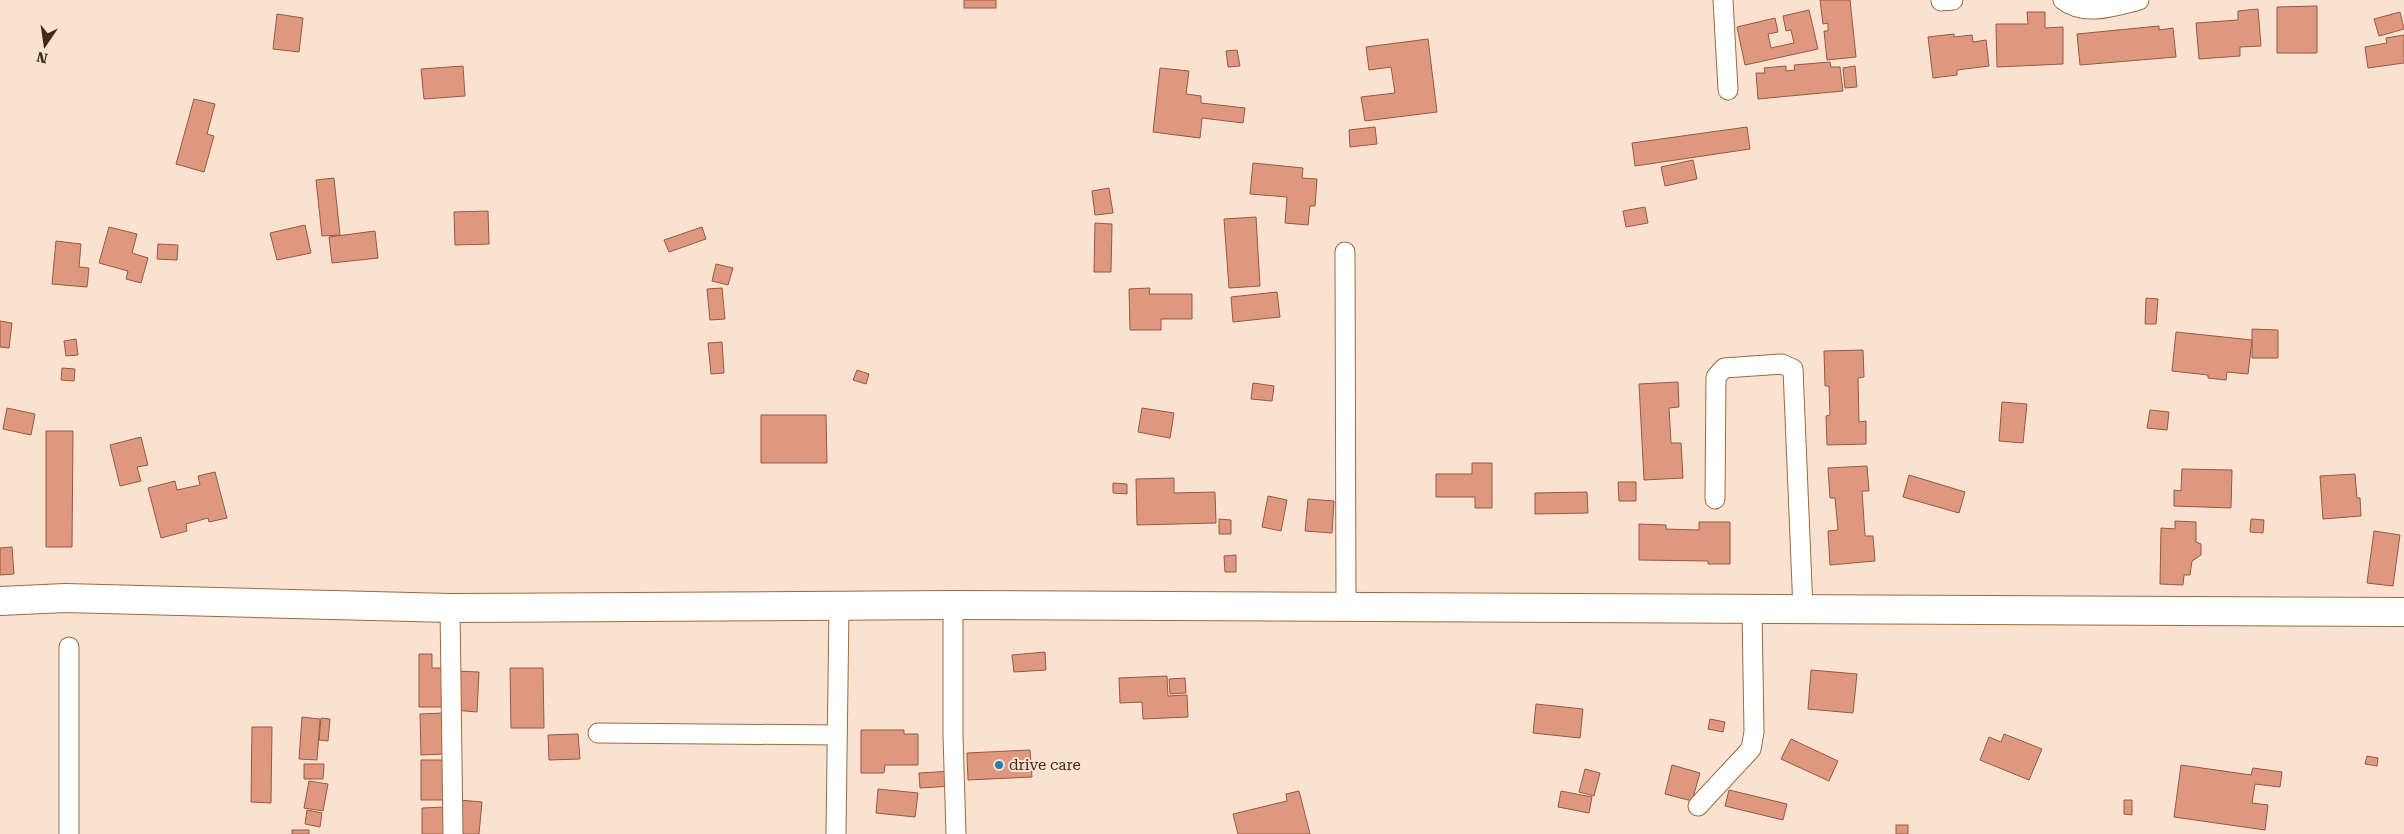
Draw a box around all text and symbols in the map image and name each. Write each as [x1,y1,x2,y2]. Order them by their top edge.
north arrow [20,20,70,70]
text: N [35,49,49,67]
place label: drive care [1009,756,1081,774]
marker: drive care [993,759,1005,771]

